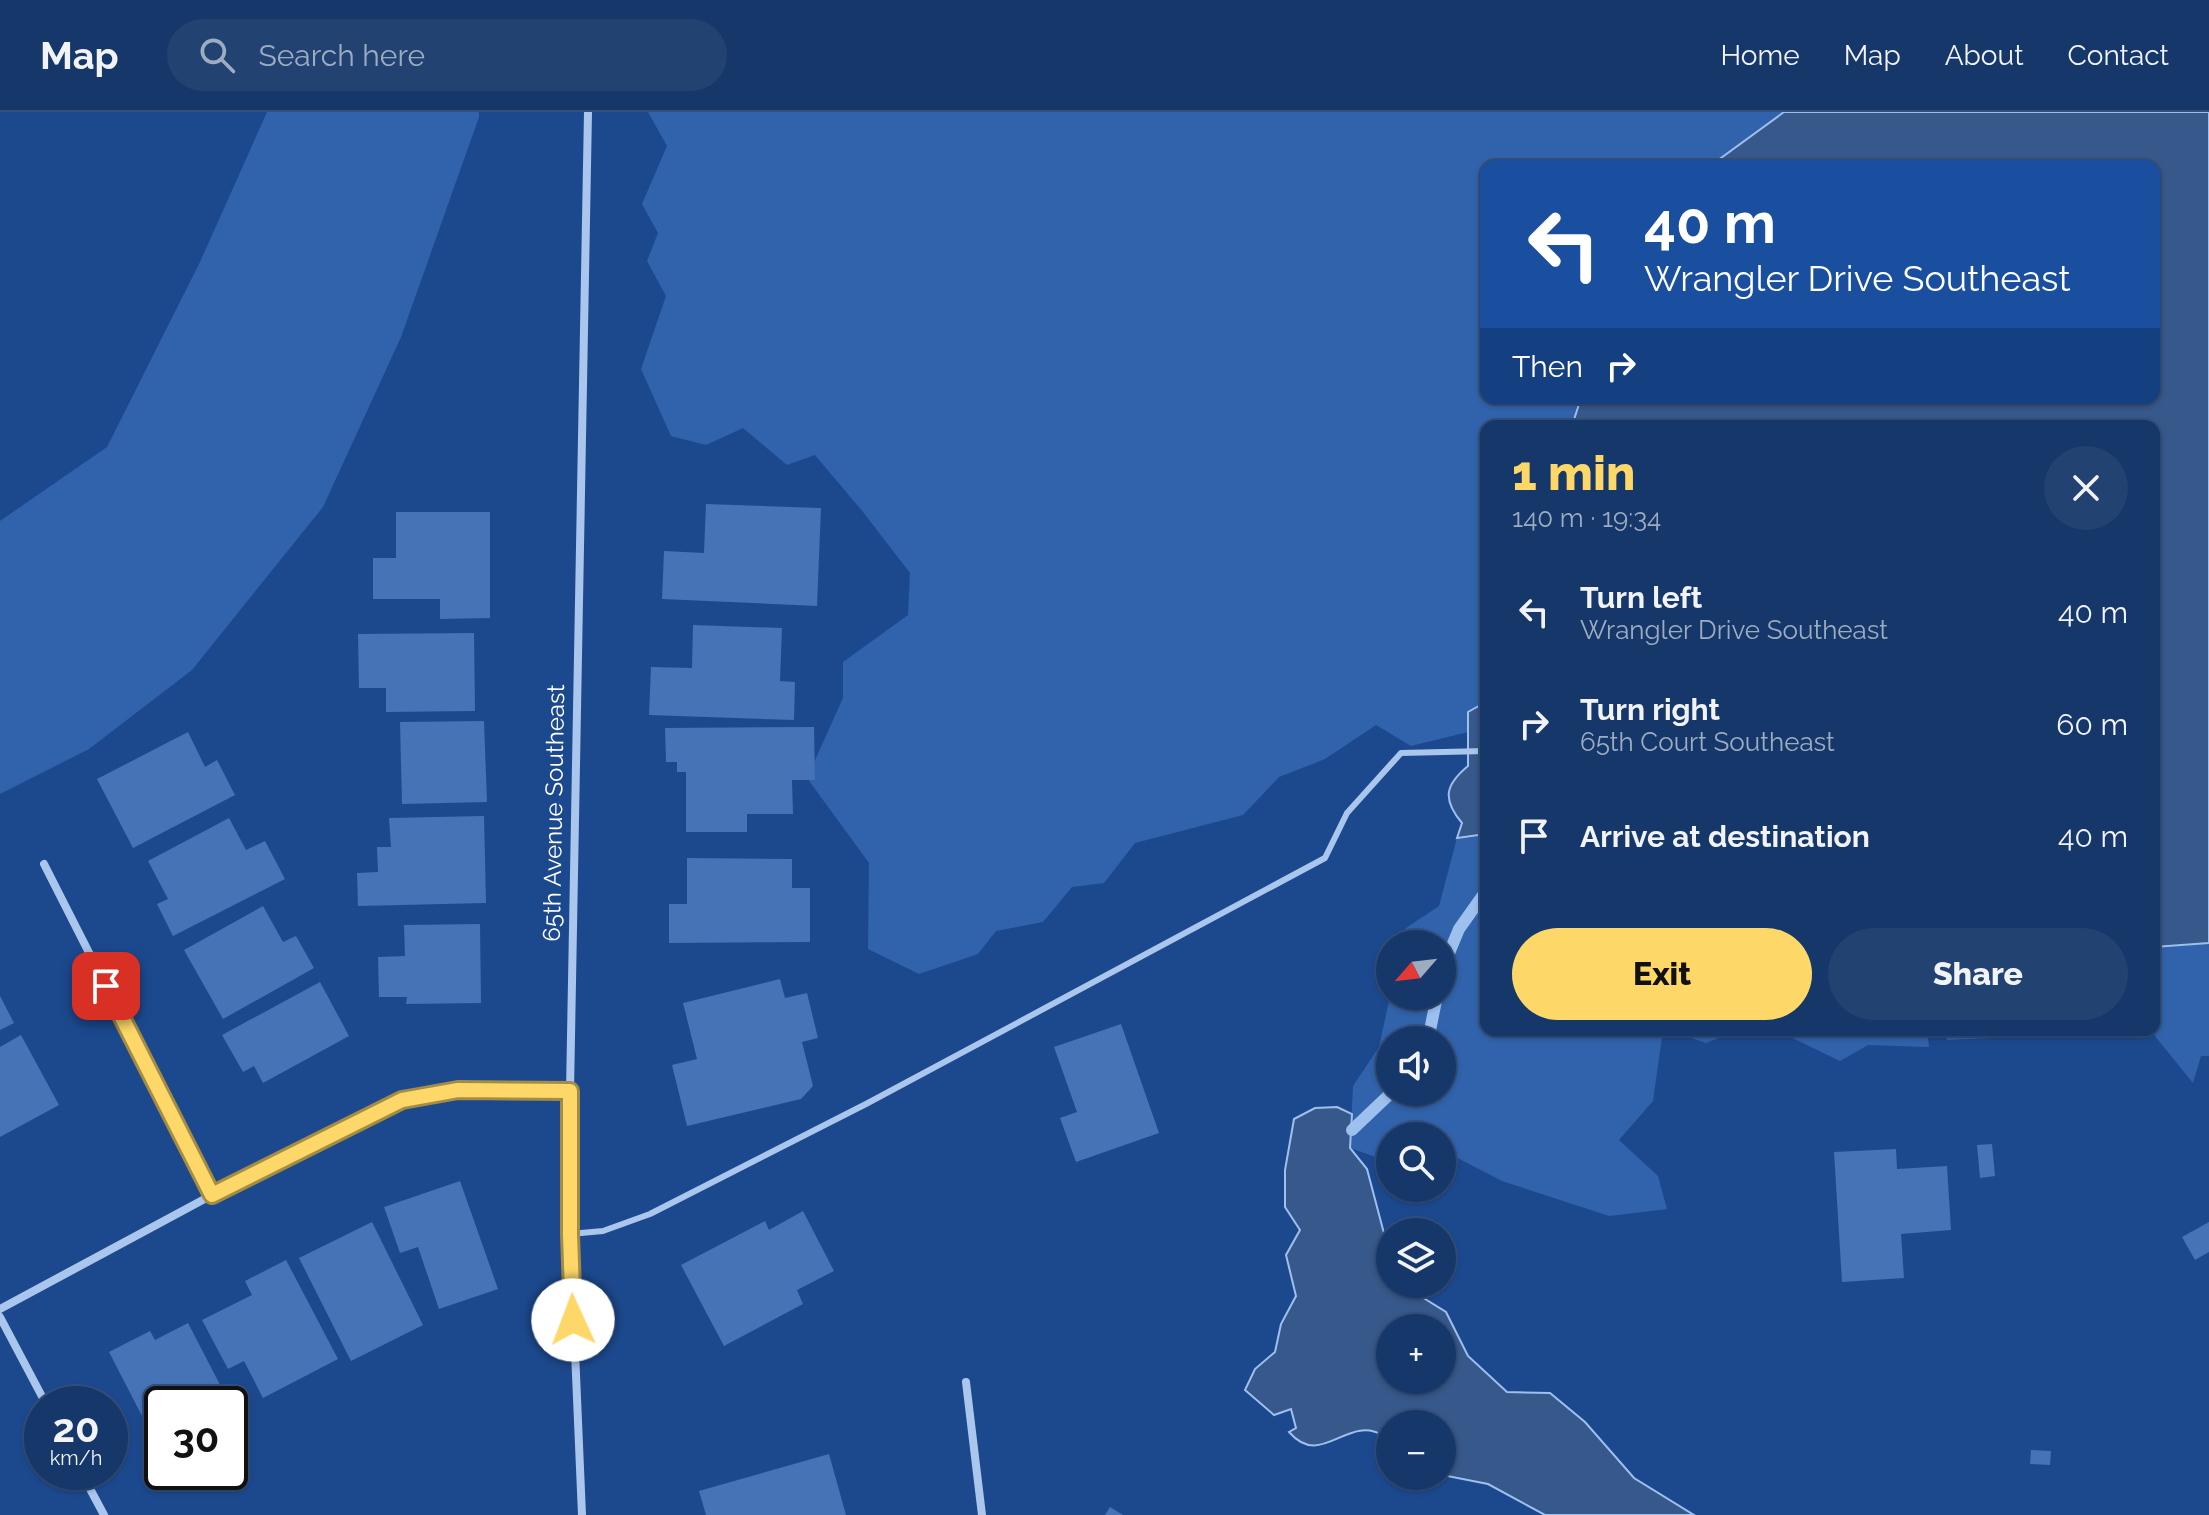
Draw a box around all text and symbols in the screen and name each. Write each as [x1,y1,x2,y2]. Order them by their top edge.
search box [167,19,727,91]
text: Map [40,33,119,78]
icon: search [195,33,239,77]
text: Search here [259,38,425,73]
text: Home [1720,39,1800,72]
text: Map [1844,39,1901,72]
text: About [1945,39,2024,72]
text: Contact [2068,39,2169,72]
text: 40 m [1644,190,1776,256]
icon: left [1512,192,1616,296]
text: Wrangler Drive Southeast [1644,257,2070,299]
icon: right [1599,344,1643,388]
text: Then [1512,349,1583,384]
text: 1 min [1512,445,1635,501]
button: close [2044,446,2128,530]
text: 140 m · 19:34 [1512,503,1661,533]
text: Turn left [1580,580,1702,615]
icon: left [1512,590,1556,634]
text: 40 m [2058,595,2128,630]
text: Wrangler Drive Southeast [1580,615,1888,645]
street label: 65th Avenue Southeast [537,684,570,942]
text: Turn right [1580,692,1720,727]
icon: right [1512,702,1556,746]
text: 60 m [2056,707,2128,742]
text: 65th Court Southeast [1580,727,1835,757]
icon: arrive [1512,814,1556,858]
text: Arrive at destination [1580,819,1870,854]
text: 40 m [2058,819,2128,854]
button: Exit [1512,928,1812,1020]
button: Share [1828,928,2128,1020]
north arrow [1376,930,1456,1010]
map controls [1376,930,1456,1490]
pin [72,952,140,1020]
icon: arrive [84,964,128,1008]
button: sound [1376,1026,1456,1106]
button: search [1376,1122,1456,1202]
button: layers [1376,1218,1456,1298]
position arrow [531,1278,615,1362]
button: + [1376,1314,1456,1394]
speed limit sign: 30 [144,1386,248,1490]
text: 20 [52,1404,100,1451]
button: − [1376,1410,1456,1490]
text: km/h [50,1446,102,1470]

